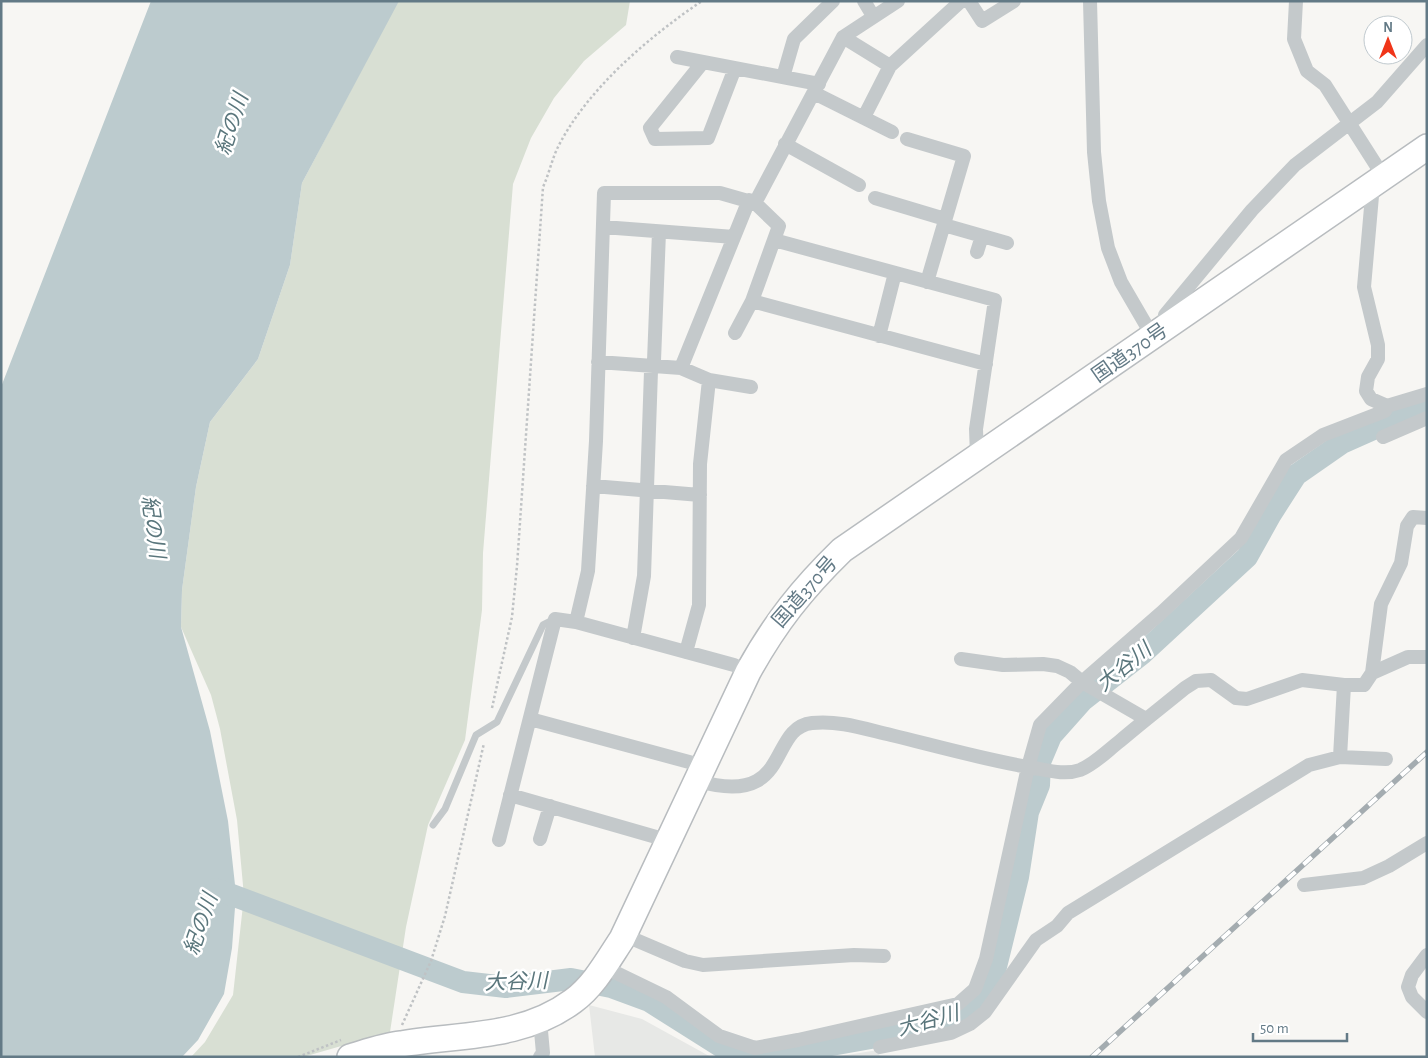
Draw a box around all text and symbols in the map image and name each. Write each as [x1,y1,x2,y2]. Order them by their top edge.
north arrow [1363,15,1413,65]
text: N [1383,21,1393,35]
water label: 紀の川 [211,89,252,157]
street label: 国道370号 [1088,319,1171,386]
water label: 紀の川 [138,494,169,562]
street label: 国道370号 [768,552,841,631]
water label: 大谷川 [1092,637,1157,695]
water label: 紀の川 [180,889,222,957]
water label: 大谷川 [484,969,550,994]
water label: 大谷川 [895,1001,963,1039]
scale bar [1253,1010,1347,1042]
text: 50 m [1260,1021,1289,1036]

